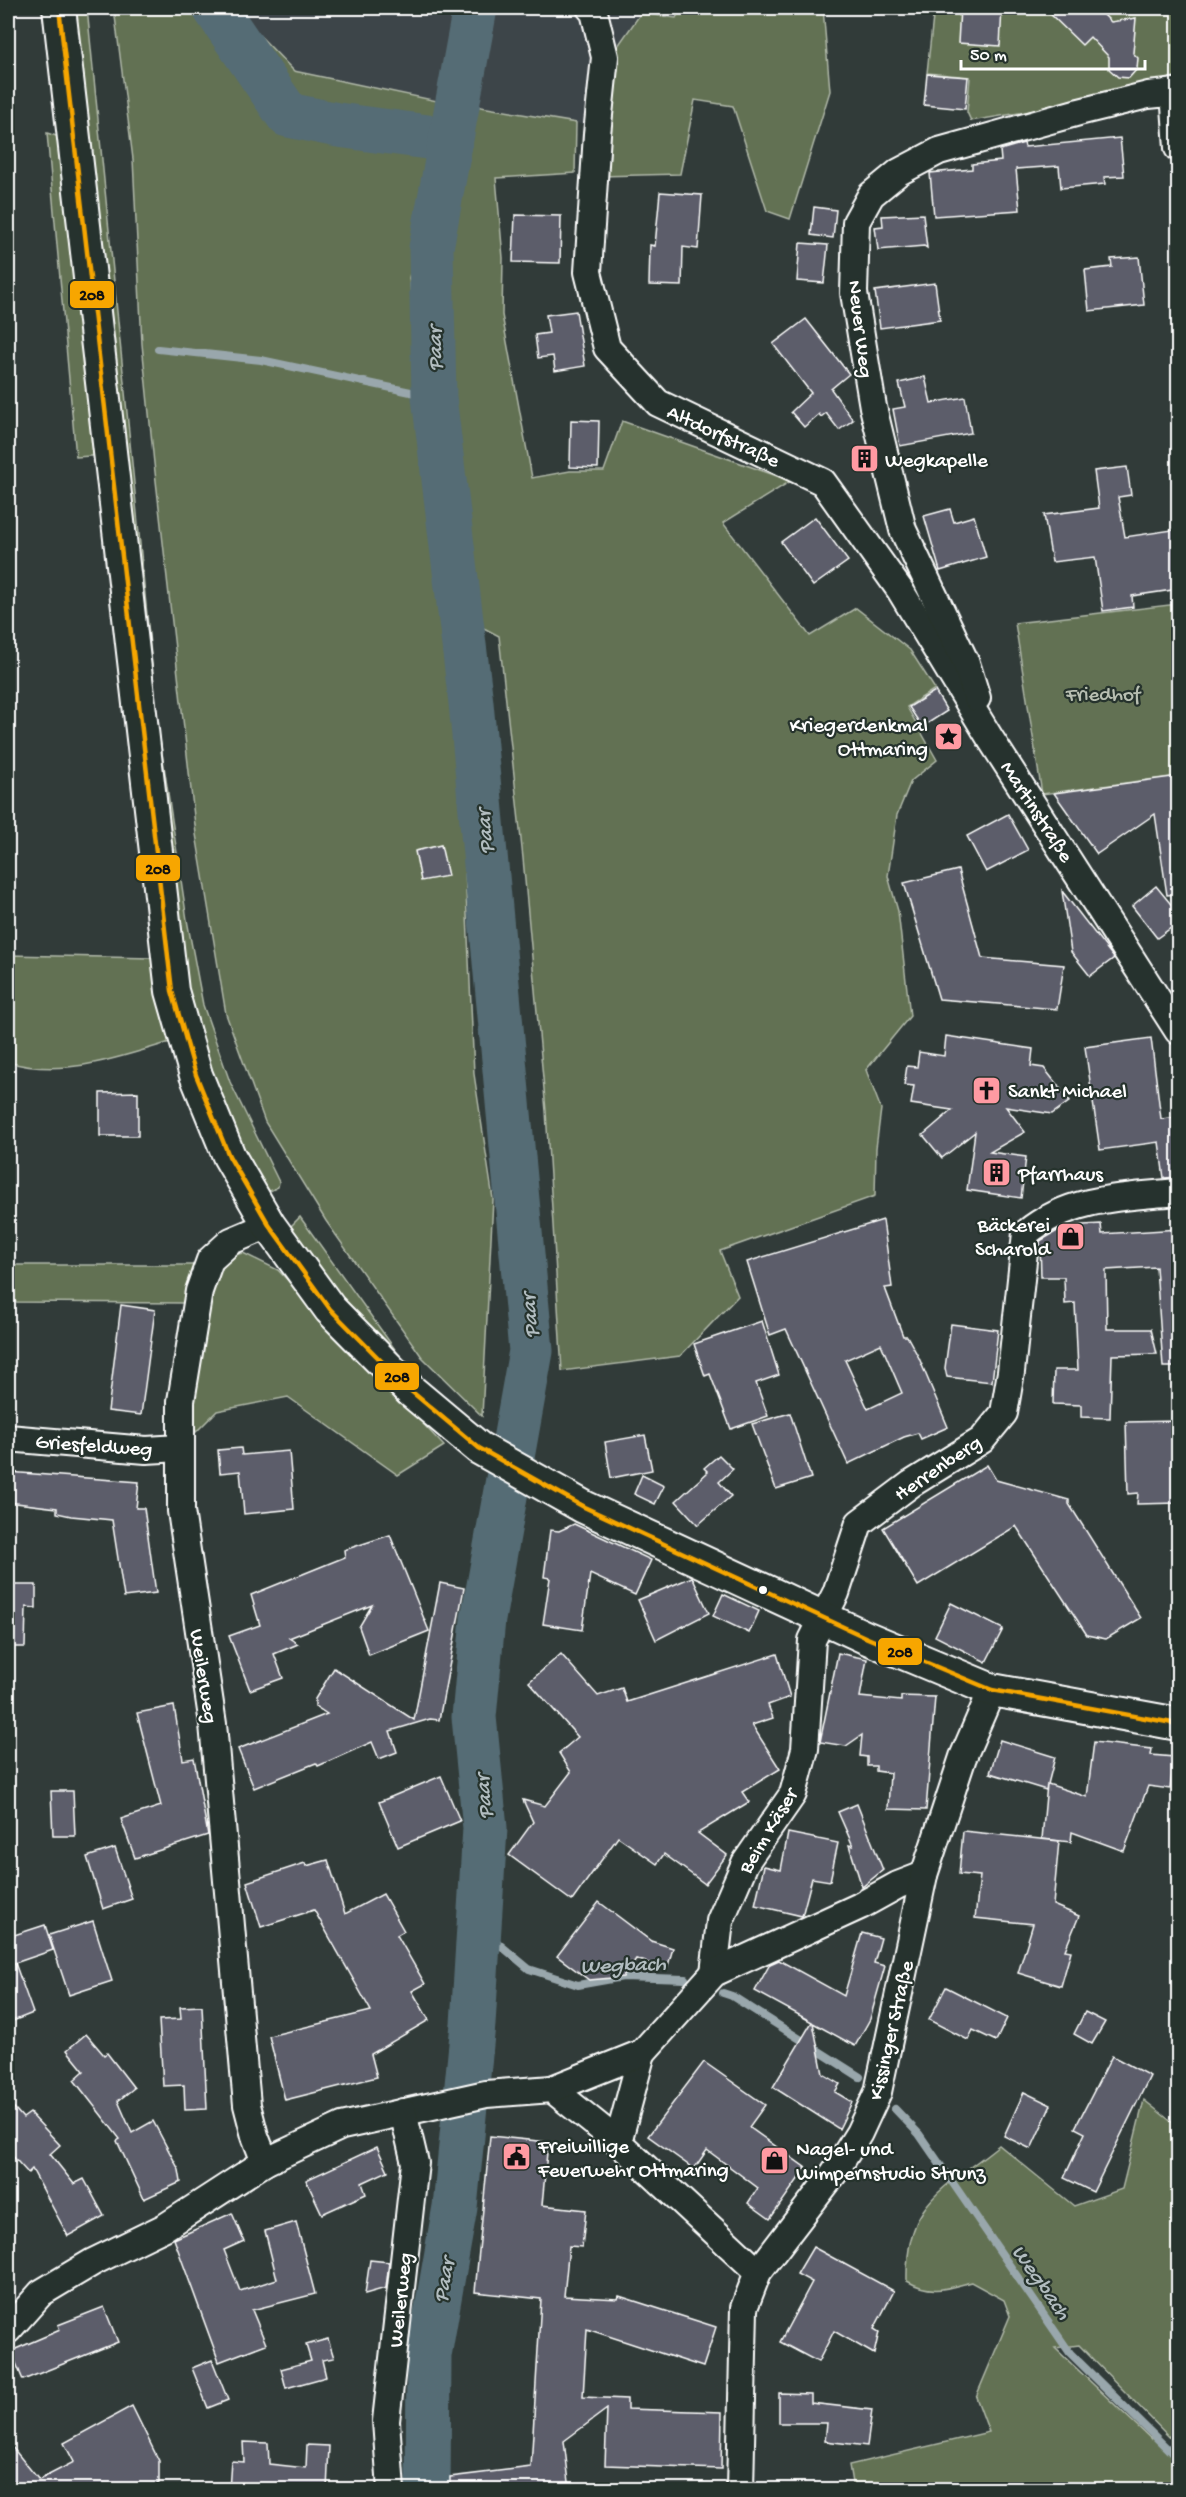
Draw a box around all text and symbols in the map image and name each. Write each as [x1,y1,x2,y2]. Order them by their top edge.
scale bar [961,33,1146,71]
text: 50 m [970,46,1007,67]
street label: Neuer Weg [840,279,877,380]
line badge: 208 [69,280,115,309]
text: 208 [79,288,105,307]
water label: Paar [424,322,450,371]
street label: Altdorfstraße [662,401,784,476]
building icon: Wegkapelle [848,443,880,475]
place label: Wegkapelle [885,450,989,475]
park label: Friedhof [1065,684,1142,709]
place label: Kriegerdenkmal Ottmaring [790,715,928,764]
place icon: Kriegerdenkmal Ottmaring [933,720,965,752]
street label: Martinstraße [993,758,1078,869]
water label: Paar [472,804,502,855]
line badge: 208 [135,854,181,882]
text: 208 [145,862,171,881]
church icon: Sankt Michael [971,1074,1003,1106]
place label: Sankt Michael [1008,1081,1127,1106]
building icon: Pfarrhaus [981,1157,1013,1189]
place label: Pfarrhaus [1017,1164,1104,1189]
place label: Bäckerei Scharold [975,1215,1052,1264]
shop icon: Bäckerei Scharold [1055,1220,1087,1252]
water label: Paar [517,1288,547,1339]
line badge: 208 [374,1362,420,1391]
text: 208 [384,1370,410,1389]
street label: Griesfeldweg [34,1431,153,1464]
street label: Herrenberg [891,1432,987,1508]
unlabelled marker [757,1584,769,1596]
street label: Weilerweg [182,1628,221,1726]
line badge: 208 [877,1637,923,1666]
text: 208 [887,1645,913,1664]
water label: Paar [471,1769,501,1820]
street label: Beim Käser [734,1783,806,1880]
water label: Wegbach [580,1953,667,1981]
street label: Kissinger Straße [865,1958,922,2103]
place label: Freiwillige Feuerwehr Ottmaring [537,2136,729,2185]
place label: Nagel- und Wimpernstudio Strunz [796,2139,986,2188]
public building icon: Freiwillige Feuerwehr Ottmaring [501,2141,533,2173]
shop icon: Nagel- und Wimpernstudio Strunz [759,2144,791,2176]
water label: Wegbach [1004,2241,1075,2326]
street label: Weilerweg [385,2252,420,2349]
water label: Paar [429,2252,463,2305]

